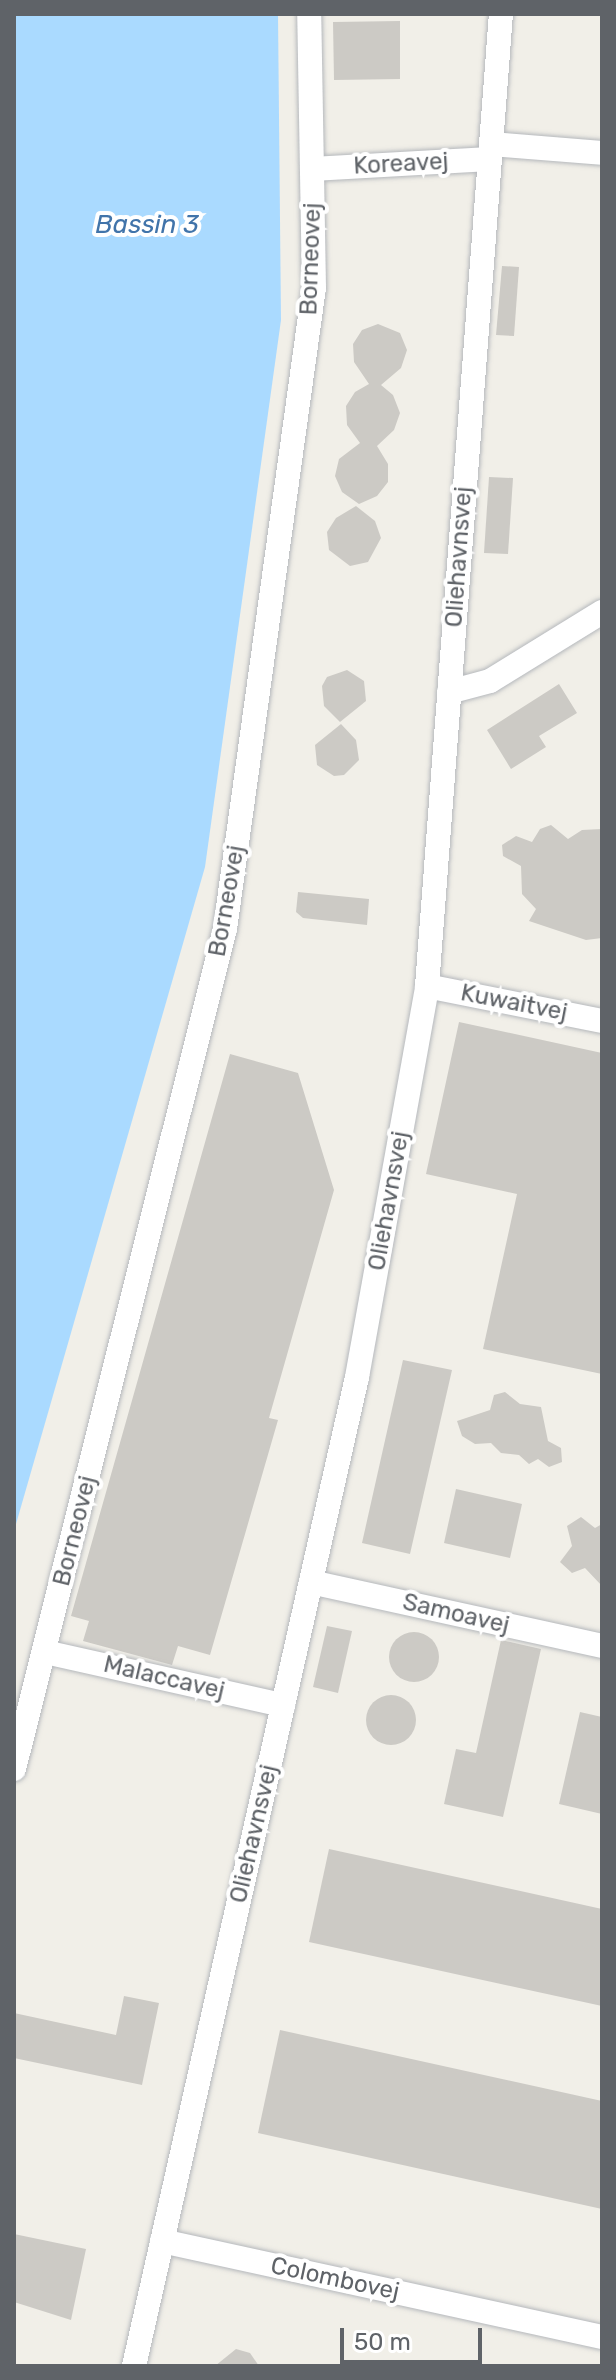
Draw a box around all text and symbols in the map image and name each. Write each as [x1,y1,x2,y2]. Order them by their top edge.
street label: Koreavej [353,147,449,181]
street label: Borneovej [295,202,327,316]
water label: Bassin 3 [95,209,199,241]
street label: Oliehavnsvej [440,486,478,628]
street label: Borneovej [203,843,251,959]
street label: Kuwaitvej [458,979,570,1027]
street label: Oliehavnsvej [363,1129,415,1273]
street label: Borneovej [47,1473,103,1589]
street label: Samoavej [400,1588,512,1640]
street label: Malaccavej [101,1650,227,1706]
street label: Oliehavnsvej [224,1762,284,1906]
street label: Colombovej [268,2251,402,2307]
scale bar [344,2312,486,2362]
text: 50 m [354,2328,411,2356]

